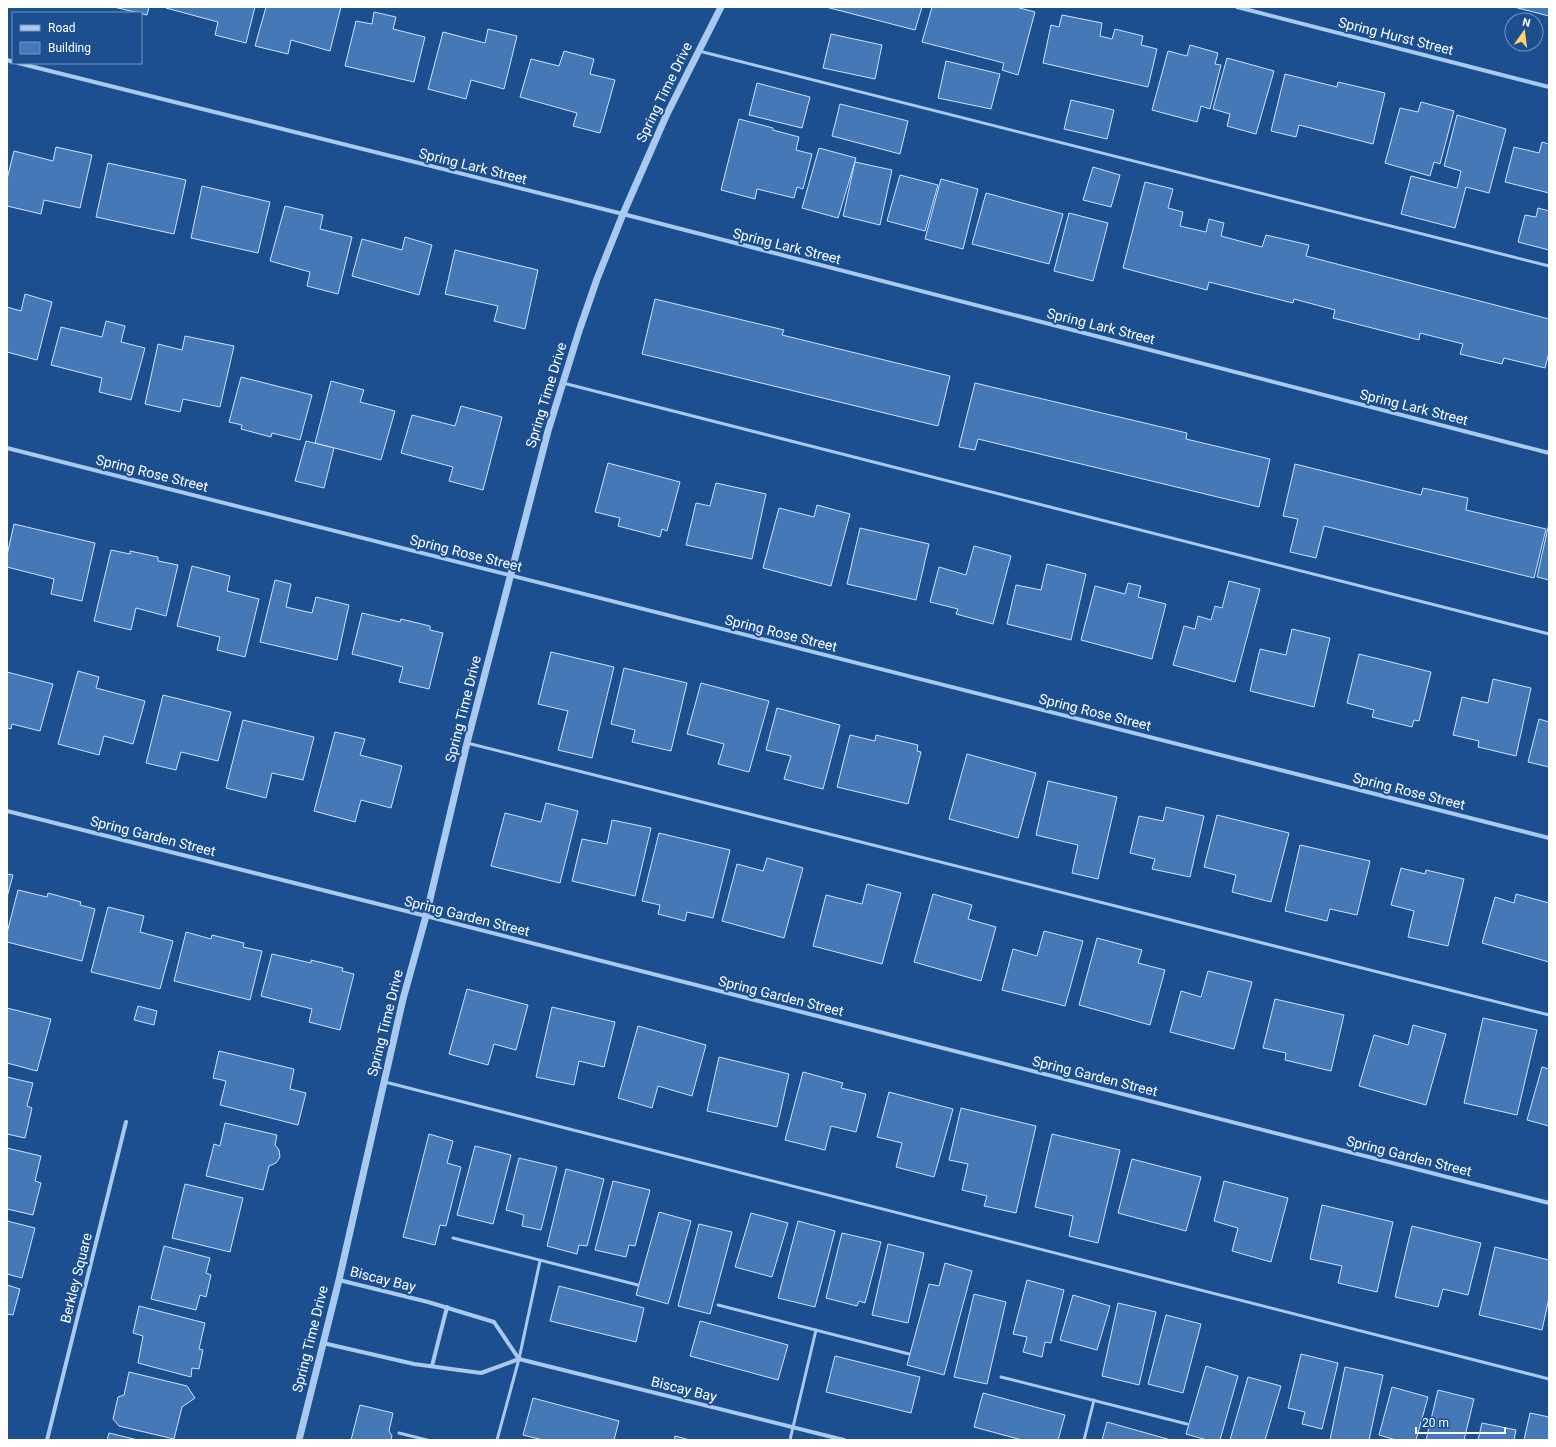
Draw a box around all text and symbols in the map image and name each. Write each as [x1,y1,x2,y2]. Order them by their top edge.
legend [12,12,142,64]
north arrow [1504,12,1544,52]
street label: Spring Hurst Street [1337,14,1456,58]
text: N [1521,16,1532,30]
text: Road [48,21,76,35]
street label: Spring Time Drive [633,39,695,145]
text: Building [48,41,91,55]
street label: Spring Lark Street [417,145,529,187]
street label: Spring Lark Street [731,225,843,267]
street label: Spring Lark Street [1045,305,1157,347]
street label: Spring Time Drive [522,340,570,450]
street label: Spring Lark Street [1358,386,1470,428]
street label: Spring Rose Street [94,451,210,495]
street label: Spring Rose Street [408,531,524,575]
street label: Spring Rose Street [723,611,839,655]
street label: Spring Time Drive [442,654,484,764]
street label: Spring Rose Street [1037,690,1153,734]
street label: Spring Rose Street [1351,769,1467,813]
street label: Spring Garden Street [89,813,218,859]
street label: Spring Garden Street [403,893,532,939]
street label: Spring Time Drive [364,968,406,1078]
street label: Spring Garden Street [717,973,846,1019]
street label: Spring Garden Street [1031,1053,1160,1099]
street label: Spring Garden Street [1345,1133,1474,1179]
street label: Berkley Square [57,1231,95,1325]
street label: Biscay Bay [348,1263,418,1295]
street label: Spring Time Drive [289,1284,331,1394]
street label: Biscay Bay [649,1373,719,1405]
scale bar [1416,1409,1505,1435]
text: 20 m [1422,1416,1449,1430]

